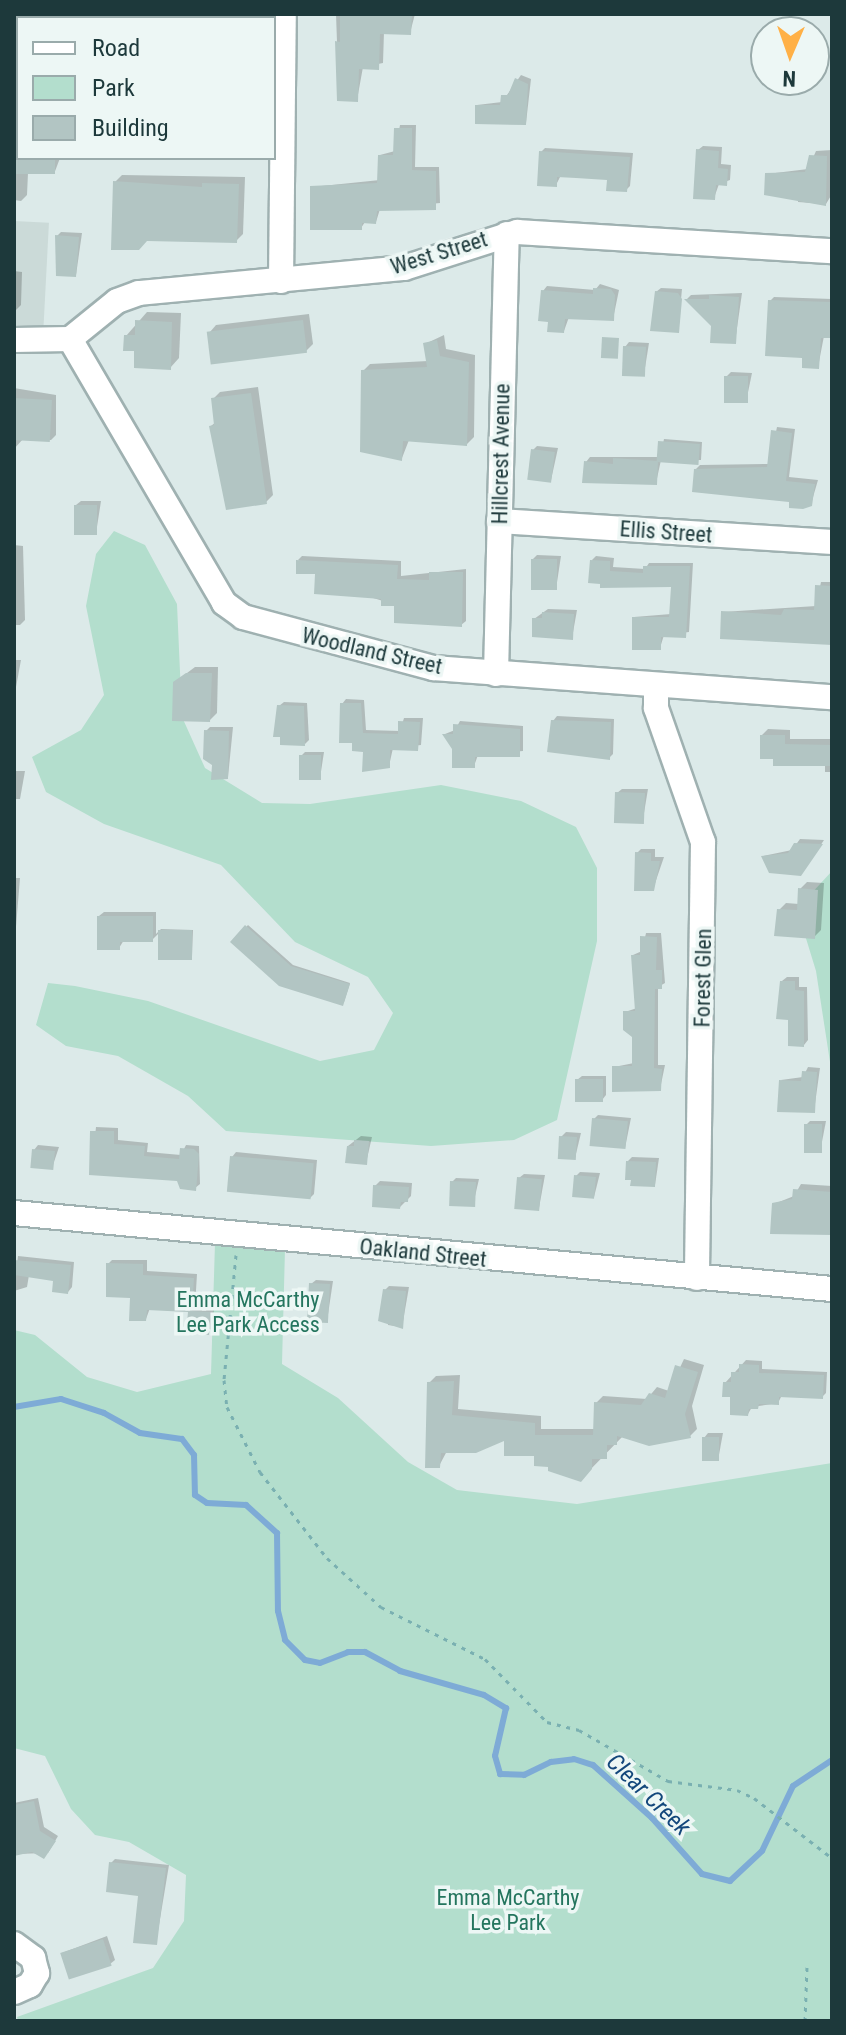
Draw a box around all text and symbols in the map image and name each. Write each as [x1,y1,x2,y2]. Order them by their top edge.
legend [16,16,276,160]
north arrow [750,16,830,96]
text: Road [92,34,140,62]
text: N [782,66,796,91]
text: Park [92,74,135,102]
text: Building [92,114,169,142]
street label: West Street [387,226,491,280]
street label: Hillcrest Avenue [487,383,515,525]
street label: Ellis Street [619,516,713,548]
street label: Woodland Street [299,622,445,680]
street label: Forest Glen [689,928,717,1028]
street label: Oakland Street [358,1233,488,1273]
park label: Emma McCarthy Lee Park Access [176,1286,320,1338]
water label: Clear Creek [600,1748,696,1842]
park label: Emma McCarthy Lee Park [437,1884,579,1936]

